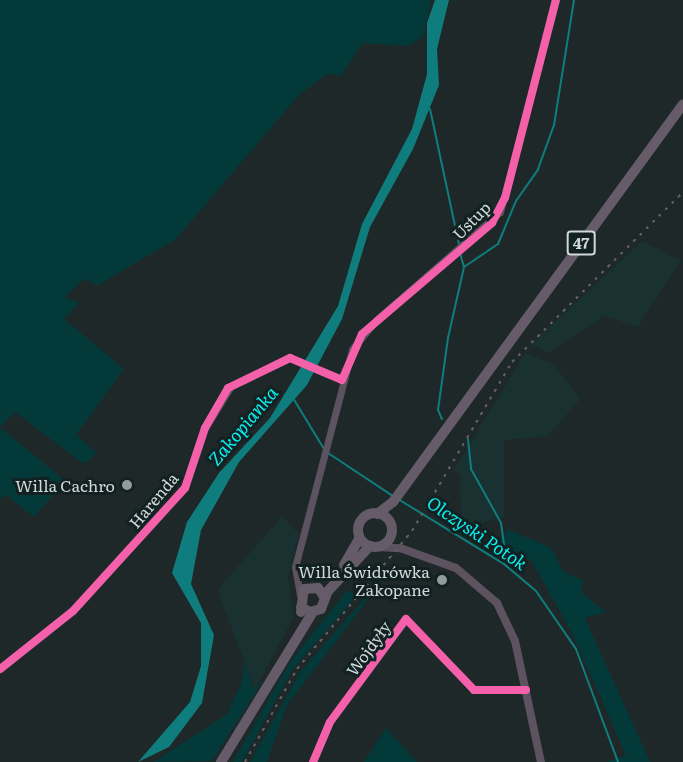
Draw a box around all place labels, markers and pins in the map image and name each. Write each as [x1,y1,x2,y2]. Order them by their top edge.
place label: Willa Cachro [15,475,115,495]
marker: Willa Cachro [120,478,134,492]
place label: Willa Świdrówka Zakopane [298,561,430,599]
marker: Willa Świdrówka Zakopane [435,573,449,587]

